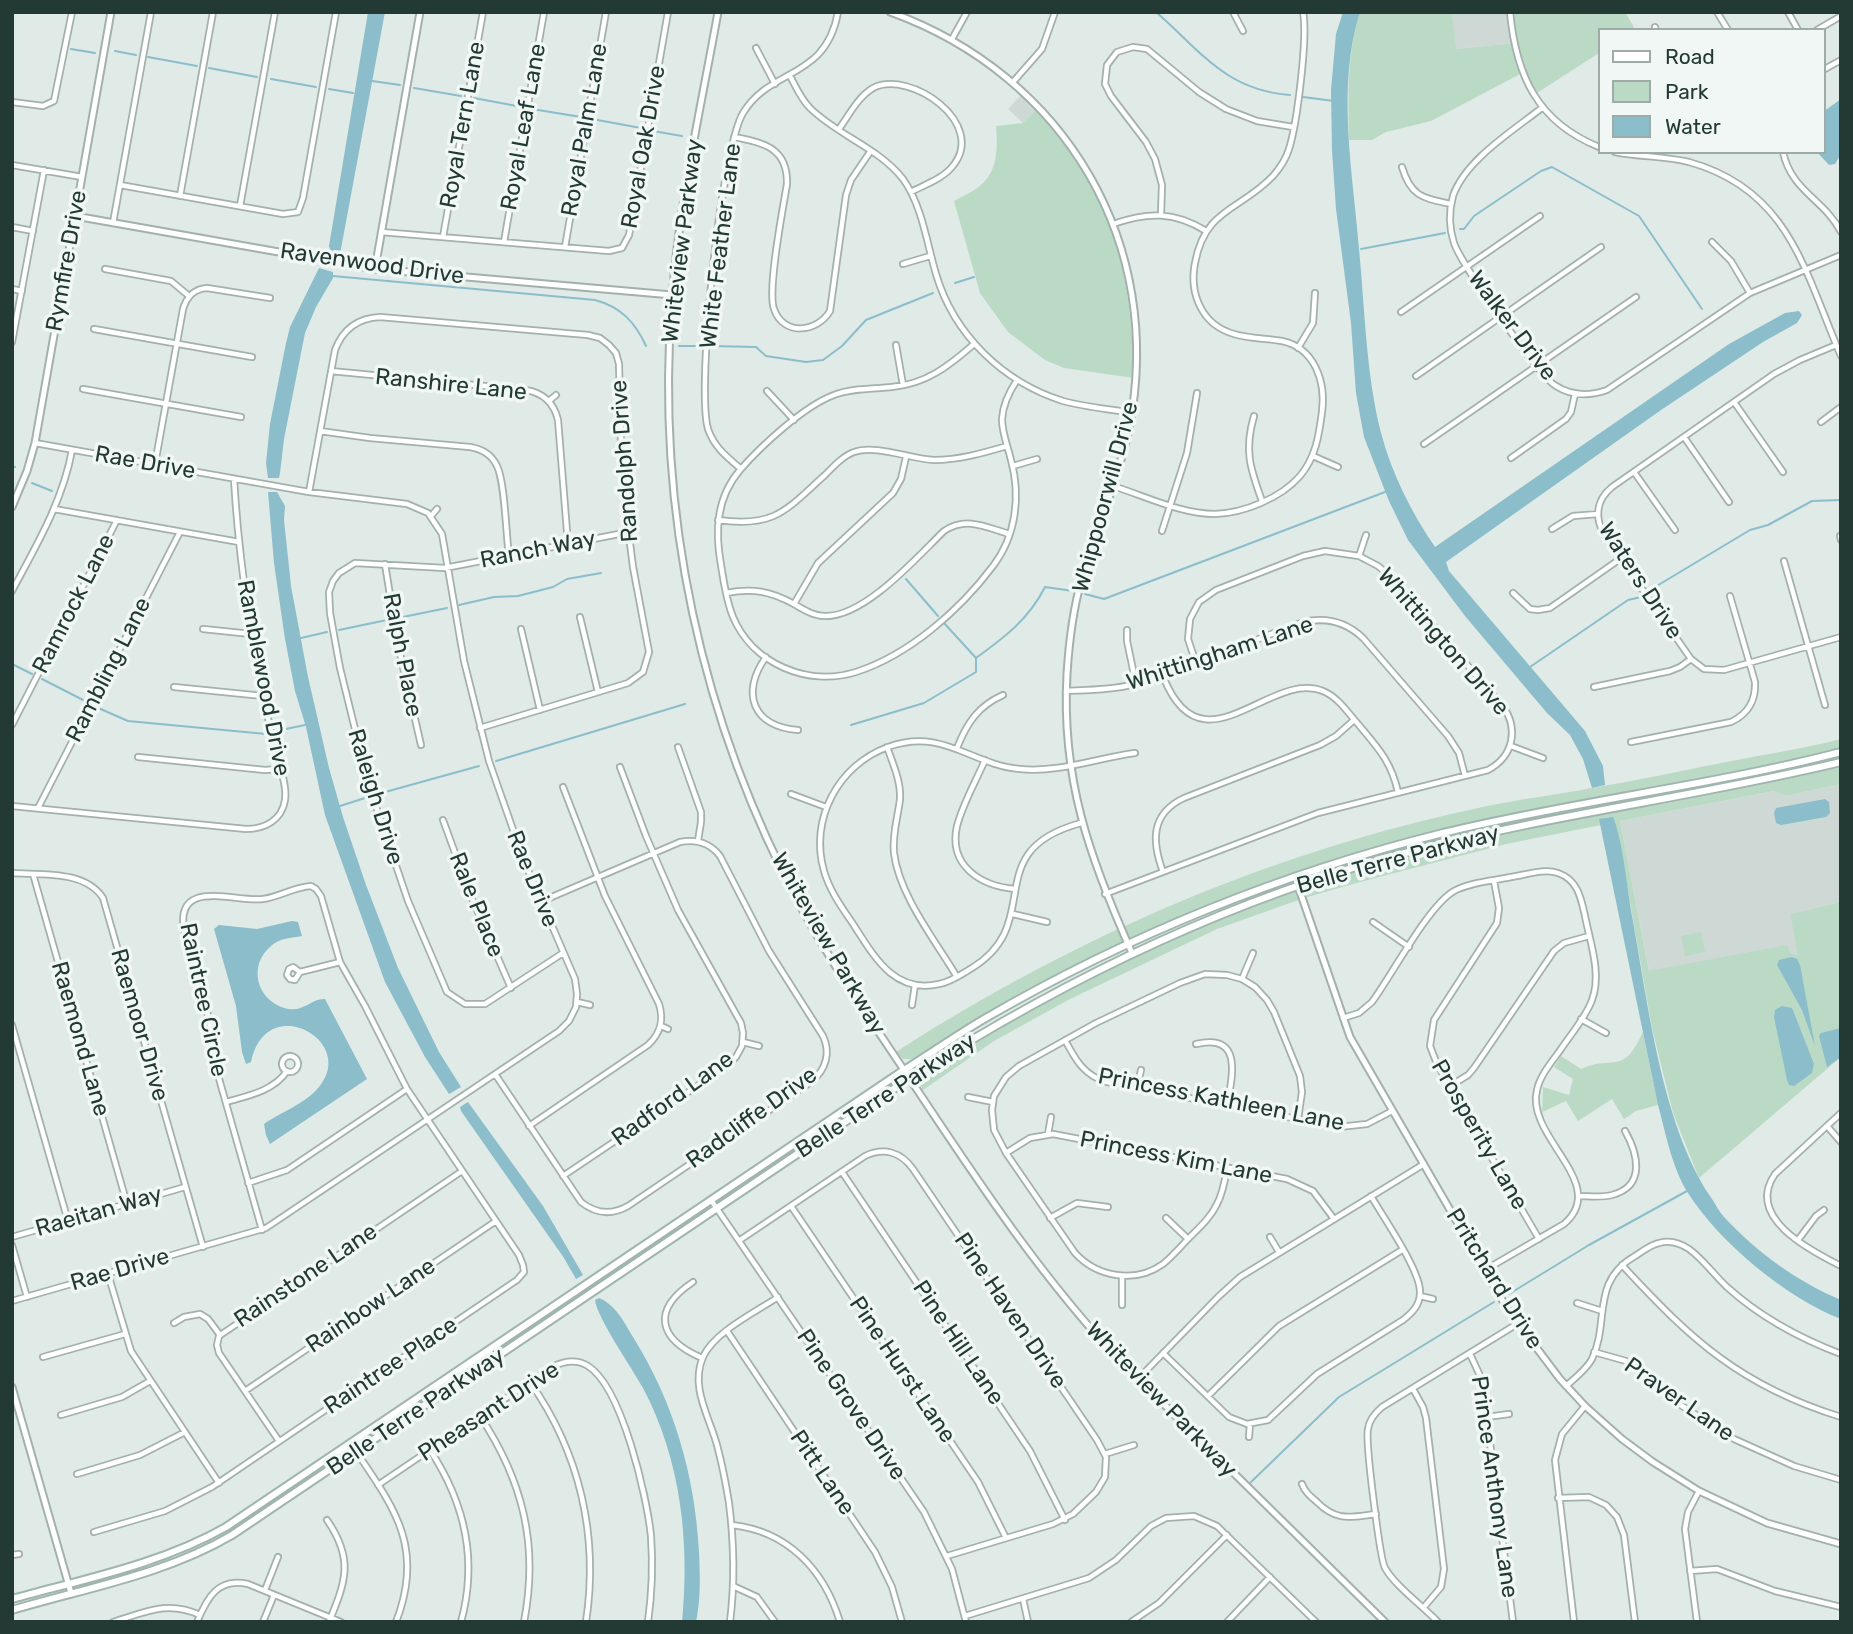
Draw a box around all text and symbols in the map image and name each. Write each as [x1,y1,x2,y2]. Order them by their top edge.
legend [1598,28,1825,154]
street label: Royal Tern Lane [435,40,491,210]
street label: Royal Leaf Lane [496,41,552,213]
street label: Royal Palm Lane [556,41,614,219]
text: Road [1665,44,1715,69]
street label: Royal Oak Drive [616,63,672,231]
text: Park [1665,79,1709,104]
text: Water [1665,114,1721,139]
street label: Whiteview Parkway [657,137,709,345]
street label: White Feather Lane [695,142,747,350]
street label: Rymfire Drive [41,188,93,334]
street label: Ravenwood Drive [278,237,466,291]
street label: Walker Drive [1462,266,1562,386]
street label: Ranshire Lane [374,363,528,407]
street label: Randolph Drive [606,379,644,543]
street label: Whippoorwill Drive [1067,398,1145,596]
street label: Rae Drive [93,441,197,485]
street label: Waters Drive [1592,517,1688,645]
street label: Ranch Way [478,525,598,575]
street label: Ramrock Lane [27,530,121,678]
street label: Whittington Drive [1371,563,1515,721]
street label: Ramblewood Drive [230,578,296,778]
street label: Ralph Place [376,591,428,719]
street label: Rambling Lane [61,593,157,747]
street label: Whittingham Lane [1123,611,1317,697]
street label: Raleigh Drive [341,726,409,868]
street label: Belle Terre Parkway [1294,820,1502,900]
street label: Rae Drive [500,827,564,931]
street label: Whiteview Parkway [765,848,891,1040]
street label: Rale Place [443,849,509,961]
street label: Raintree Circle [173,921,233,1079]
street label: Raemoor Drive [104,946,174,1104]
street label: Raemond Lane [45,958,115,1120]
street label: Belle Terre Parkway [791,1028,981,1164]
street label: Radford Lane [607,1046,739,1152]
street label: Prosperity Lane [1425,1055,1533,1215]
street label: Radcliffe Drive [681,1061,823,1175]
street label: Princess Kathleen Lane [1096,1063,1346,1137]
street label: Princess Kim Lane [1077,1126,1275,1190]
street label: Raeitan Way [32,1181,166,1243]
street label: Pritchard Drive [1440,1204,1548,1354]
street label: Rainstone Lane [229,1218,383,1334]
street label: Pine Haven Drive [948,1228,1072,1394]
street label: Rae Drive [67,1243,173,1297]
street label: Rainbow Lane [301,1253,441,1359]
street label: Pine Hill Lane [906,1276,1010,1410]
street label: Pine Hurst Lane [843,1292,961,1448]
street label: Raintree Place [319,1311,463,1421]
street label: Whiteview Parkway [1080,1317,1242,1483]
street label: Pine Grove Drive [790,1324,912,1486]
street label: Belle Terre Parkway [322,1342,510,1482]
street label: Praver Lane [1619,1352,1739,1448]
street label: Pheasant Drive [413,1356,565,1468]
street label: Prince Anthony Lane [1465,1374,1523,1600]
street label: Pitt Lane [784,1425,860,1521]

